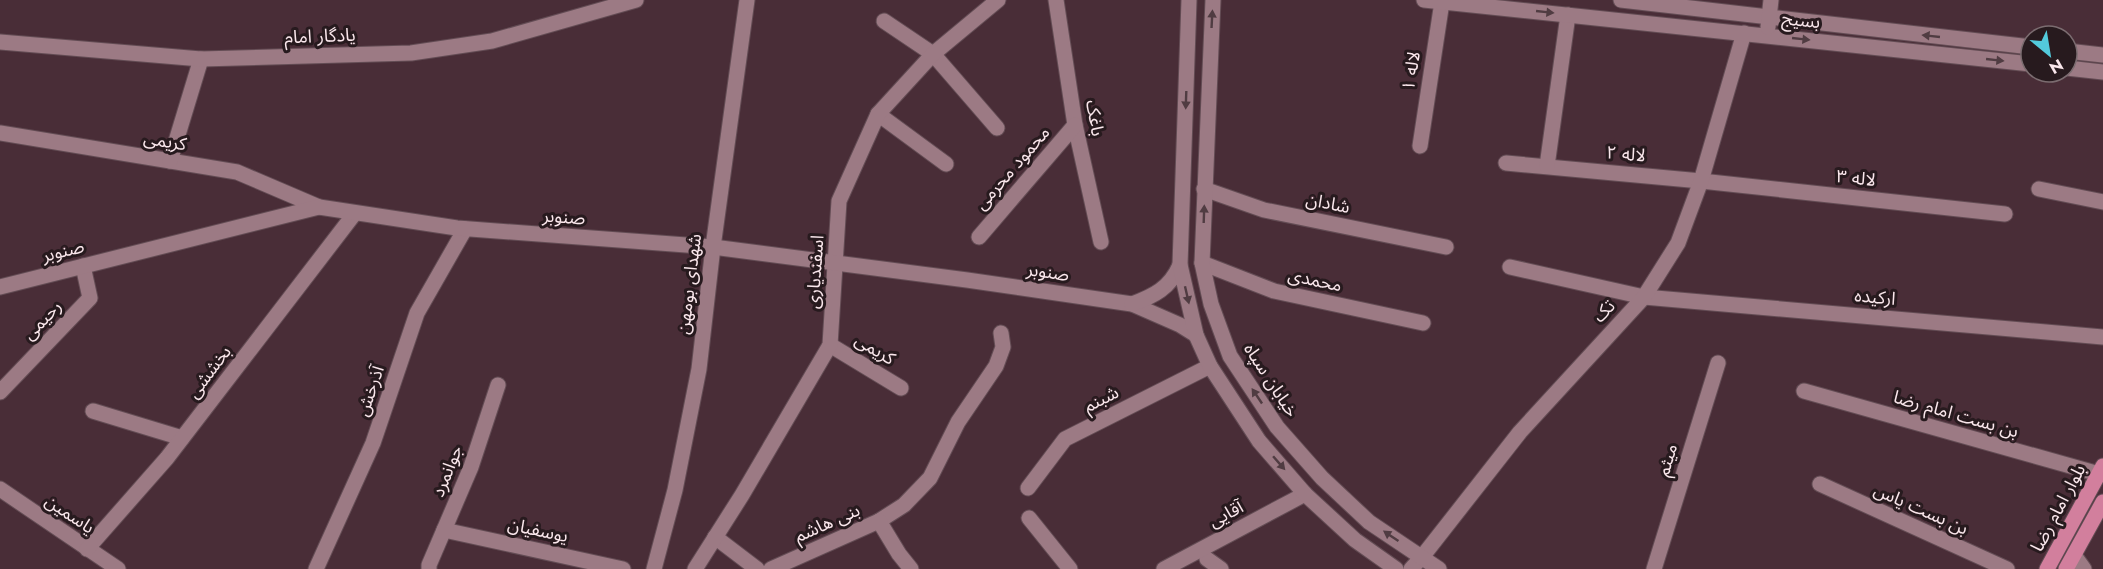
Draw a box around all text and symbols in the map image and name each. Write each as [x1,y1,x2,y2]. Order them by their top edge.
street label: بسیج [1780,5,1822,35]
one-way arrow [1535,7,1554,17]
one-way arrow [1207,9,1216,28]
street label: یادگار امام [284,22,356,51]
north arrow [2019,24,2079,84]
one-way arrow [1922,31,1941,41]
one-way arrow [1792,34,1811,44]
street label: لاله ۱ [1395,49,1427,93]
text: N [2045,53,2068,80]
one-way arrow [1986,55,2005,65]
one-way arrow [1181,91,1190,110]
street label: باغک [1079,98,1111,138]
street label: محمود محرمی [968,120,1056,216]
street label: کریمی [142,125,189,157]
street label: لاله ۲ [1605,139,1647,169]
street label: لاله ۳ [1835,163,1877,193]
street label: شادان [1304,186,1352,220]
street label: صنوبر [541,202,586,231]
one-way arrow [1199,204,1208,223]
street label: شهدای بومهن [670,232,708,336]
street label: صنوبر [38,233,87,269]
street label: اسفندیاری [799,234,831,310]
street label: صنوبر [1024,256,1071,288]
street label: محمدی [1286,262,1344,298]
street label: ارکیده [1853,282,1897,312]
one-way arrow [1183,285,1192,304]
street label: رحیمی [16,294,68,346]
street label: تک [1587,294,1621,328]
street label: کریمی [850,327,901,372]
street label: خیابان سپاه [1237,338,1305,422]
street label: بخششی [181,340,237,404]
street label: آذرخش [349,361,391,420]
street label: شبنم [1079,379,1123,419]
street label: بن بست امام رضا [1890,384,2022,445]
one-way arrow [1252,388,1263,404]
street label: میثم [1650,440,1684,480]
street label: جوانمرد [425,441,469,501]
one-way arrow [1272,456,1286,471]
street label: بلوار امام رضا [2024,460,2093,557]
street label: بن بست یاس [1870,477,1972,541]
street label: یاسمین [40,488,100,540]
street label: آقایی [1204,494,1249,534]
street label: بنی هاشم [790,497,864,549]
street label: یوسفیان [505,511,571,549]
one-way arrow [1383,530,1399,542]

